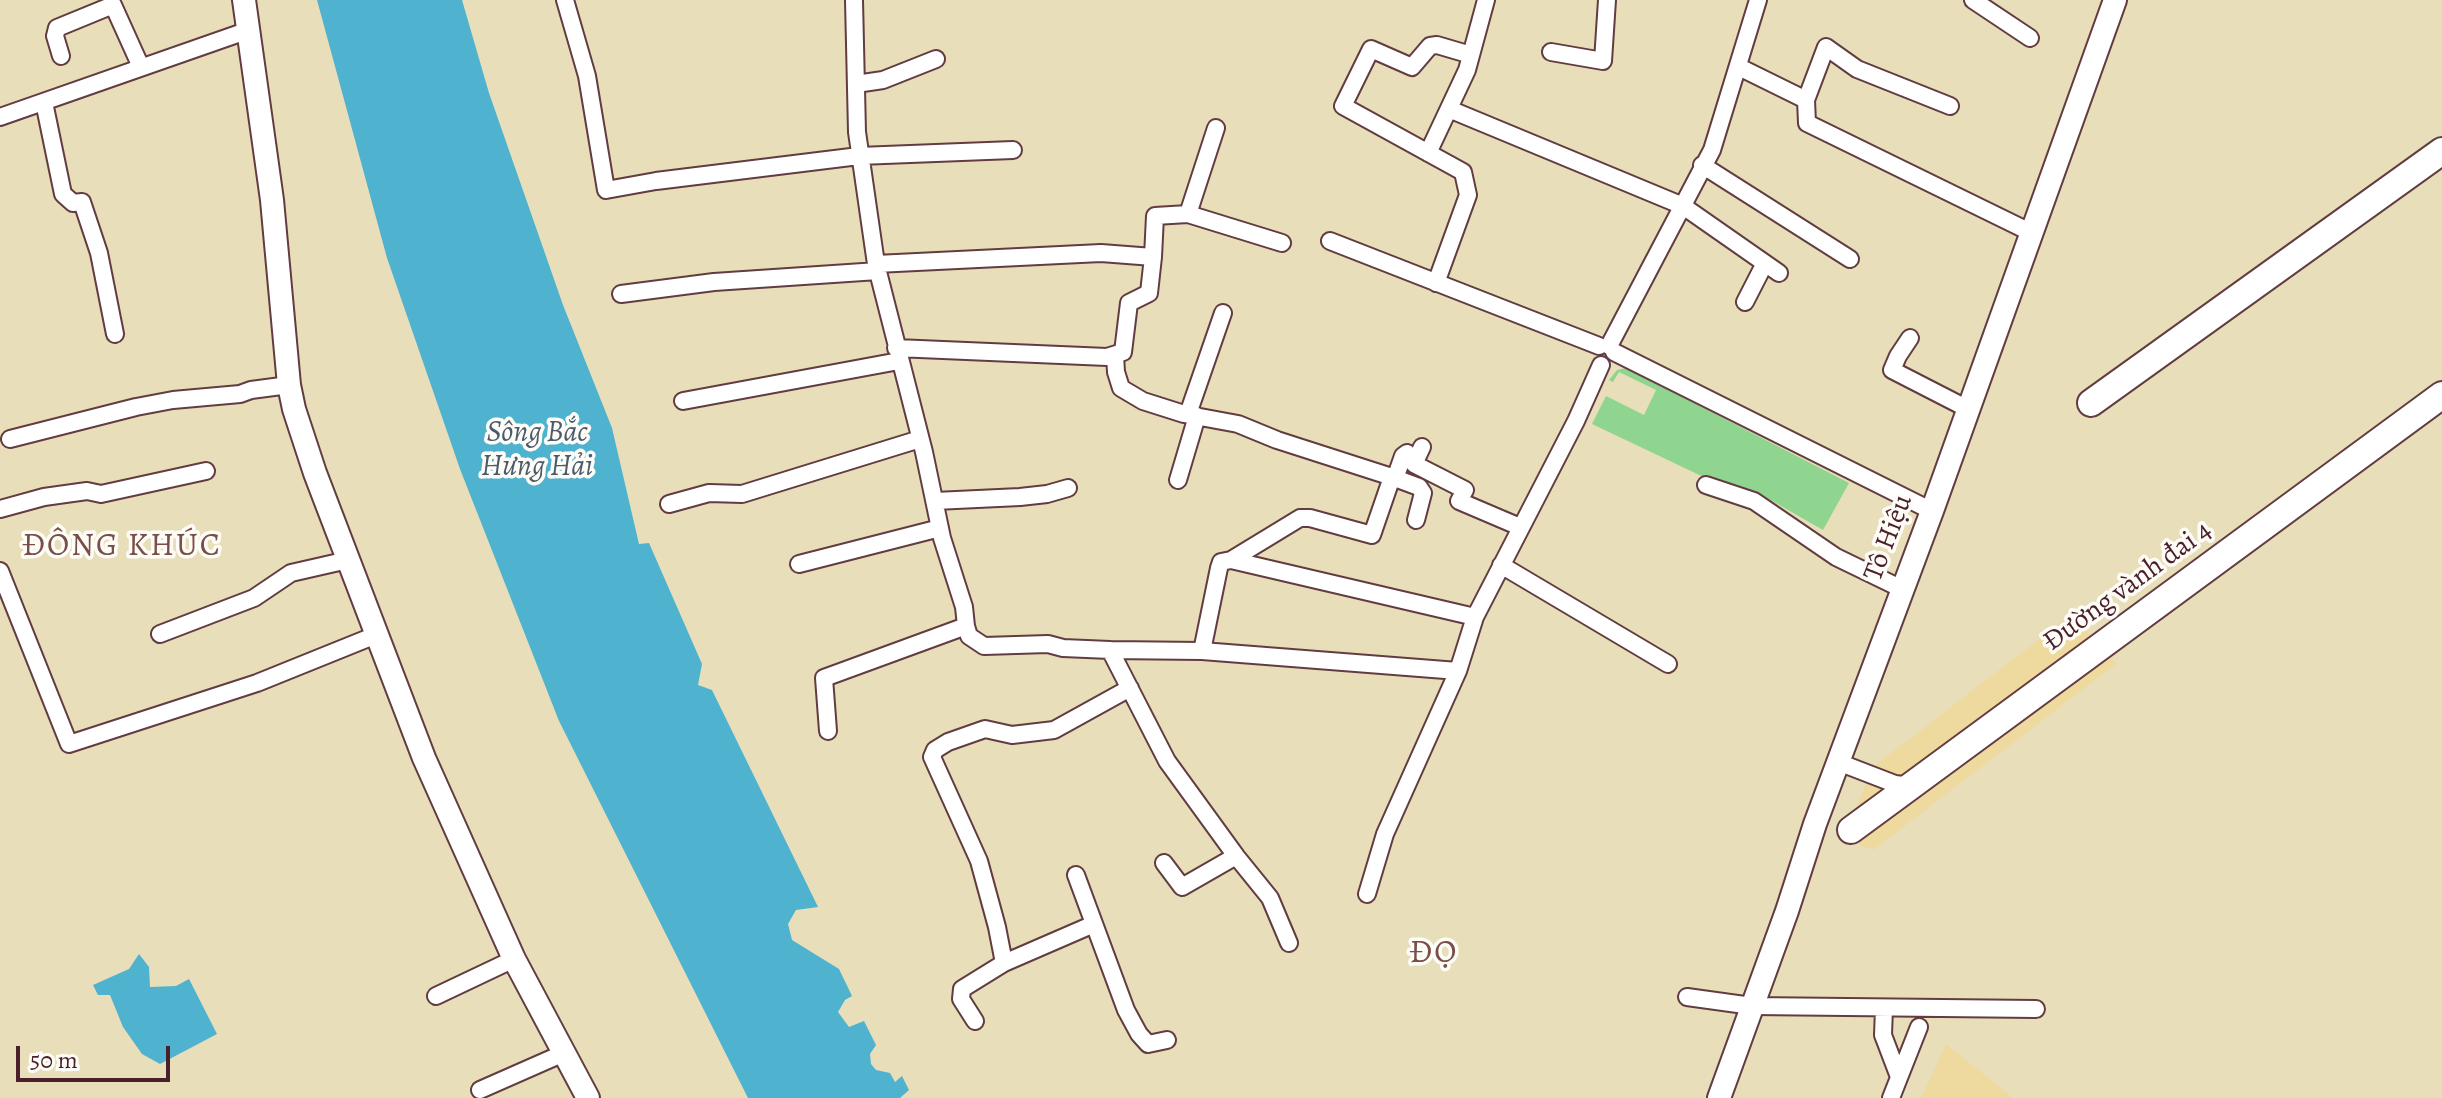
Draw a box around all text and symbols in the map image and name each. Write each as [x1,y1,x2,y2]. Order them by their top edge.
water label: Sông Bắc Hưng Hải [481,416,593,486]
street label: Tô Hiệu [1857,490,1921,586]
street label: Đường vành đai 4 [2037,515,2219,659]
district label: ĐÔNG KHÚC [22,528,222,566]
district label: ĐỌ [1410,935,1458,973]
scale bar [20,1030,174,1080]
text: 50 m [30,1044,78,1076]

